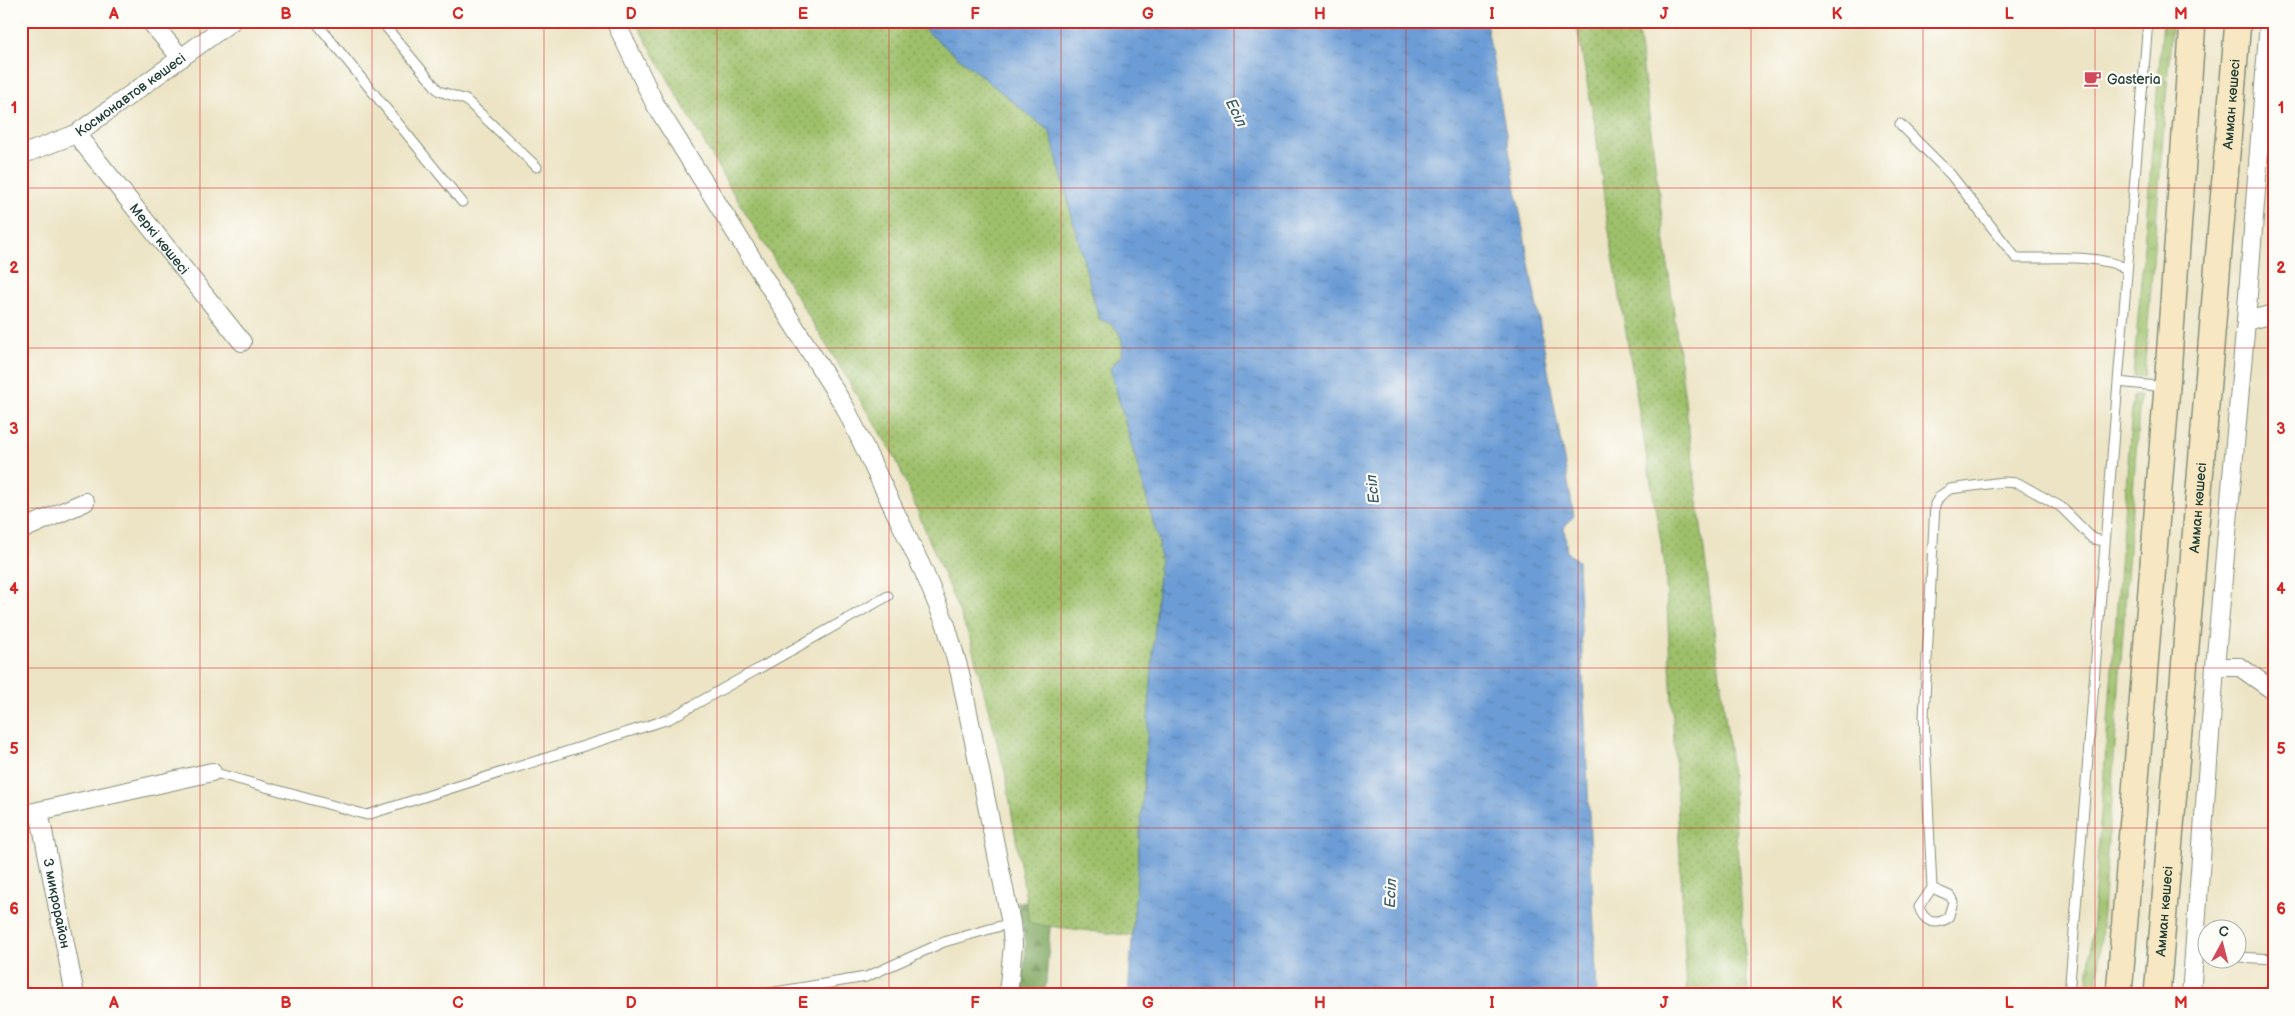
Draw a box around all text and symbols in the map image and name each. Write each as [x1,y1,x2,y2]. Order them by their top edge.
text: A [108,5,119,24]
text: B [280,5,292,24]
text: C [452,5,464,24]
text: D [625,5,637,24]
text: E [798,5,808,24]
text: F [970,5,980,24]
text: G [1142,5,1154,24]
text: H [1314,5,1326,24]
text: I [1489,5,1495,24]
text: J [1660,5,1669,24]
text: K [1832,5,1843,24]
text: L [2004,5,2014,24]
text: M [2174,5,2188,24]
street label: Космонавтов көшесі [72,49,189,140]
street label: Амман көшесі [2219,58,2243,151]
cafe icon: Gasteria [2083,69,2103,89]
place label: Gasteria [2107,71,2161,88]
water label: Есіл [1221,96,1251,131]
text: 1 [11,99,17,118]
text: 1 [2278,99,2284,118]
street label: Меркі көшесі [126,200,193,278]
text: 2 [9,259,19,278]
text: 2 [2276,259,2286,278]
text: 3 [9,420,19,439]
text: 3 [2276,420,2286,439]
street label: Амман көшесі [2185,462,2210,555]
water label: Есіл [1362,473,1384,505]
text: 4 [9,580,19,599]
text: 4 [2276,580,2286,599]
text: 5 [9,740,19,759]
text: 5 [2276,740,2286,759]
street label: 3 микрорайон [40,857,74,950]
street label: Амман көшесі [2152,865,2176,958]
water label: Есіл [1381,877,1401,908]
text: 6 [9,900,19,919]
text: 6 [2276,900,2286,919]
north arrow [2198,918,2248,968]
text: С [2218,923,2230,941]
text: A [108,994,119,1013]
text: B [280,994,292,1013]
text: C [452,994,464,1013]
text: D [625,994,637,1013]
text: E [798,994,808,1013]
text: F [970,994,980,1013]
text: G [1142,994,1154,1013]
text: H [1314,994,1326,1013]
text: I [1489,994,1495,1013]
text: J [1660,994,1669,1013]
text: K [1832,994,1843,1013]
text: L [2004,994,2014,1013]
text: M [2174,994,2188,1013]

